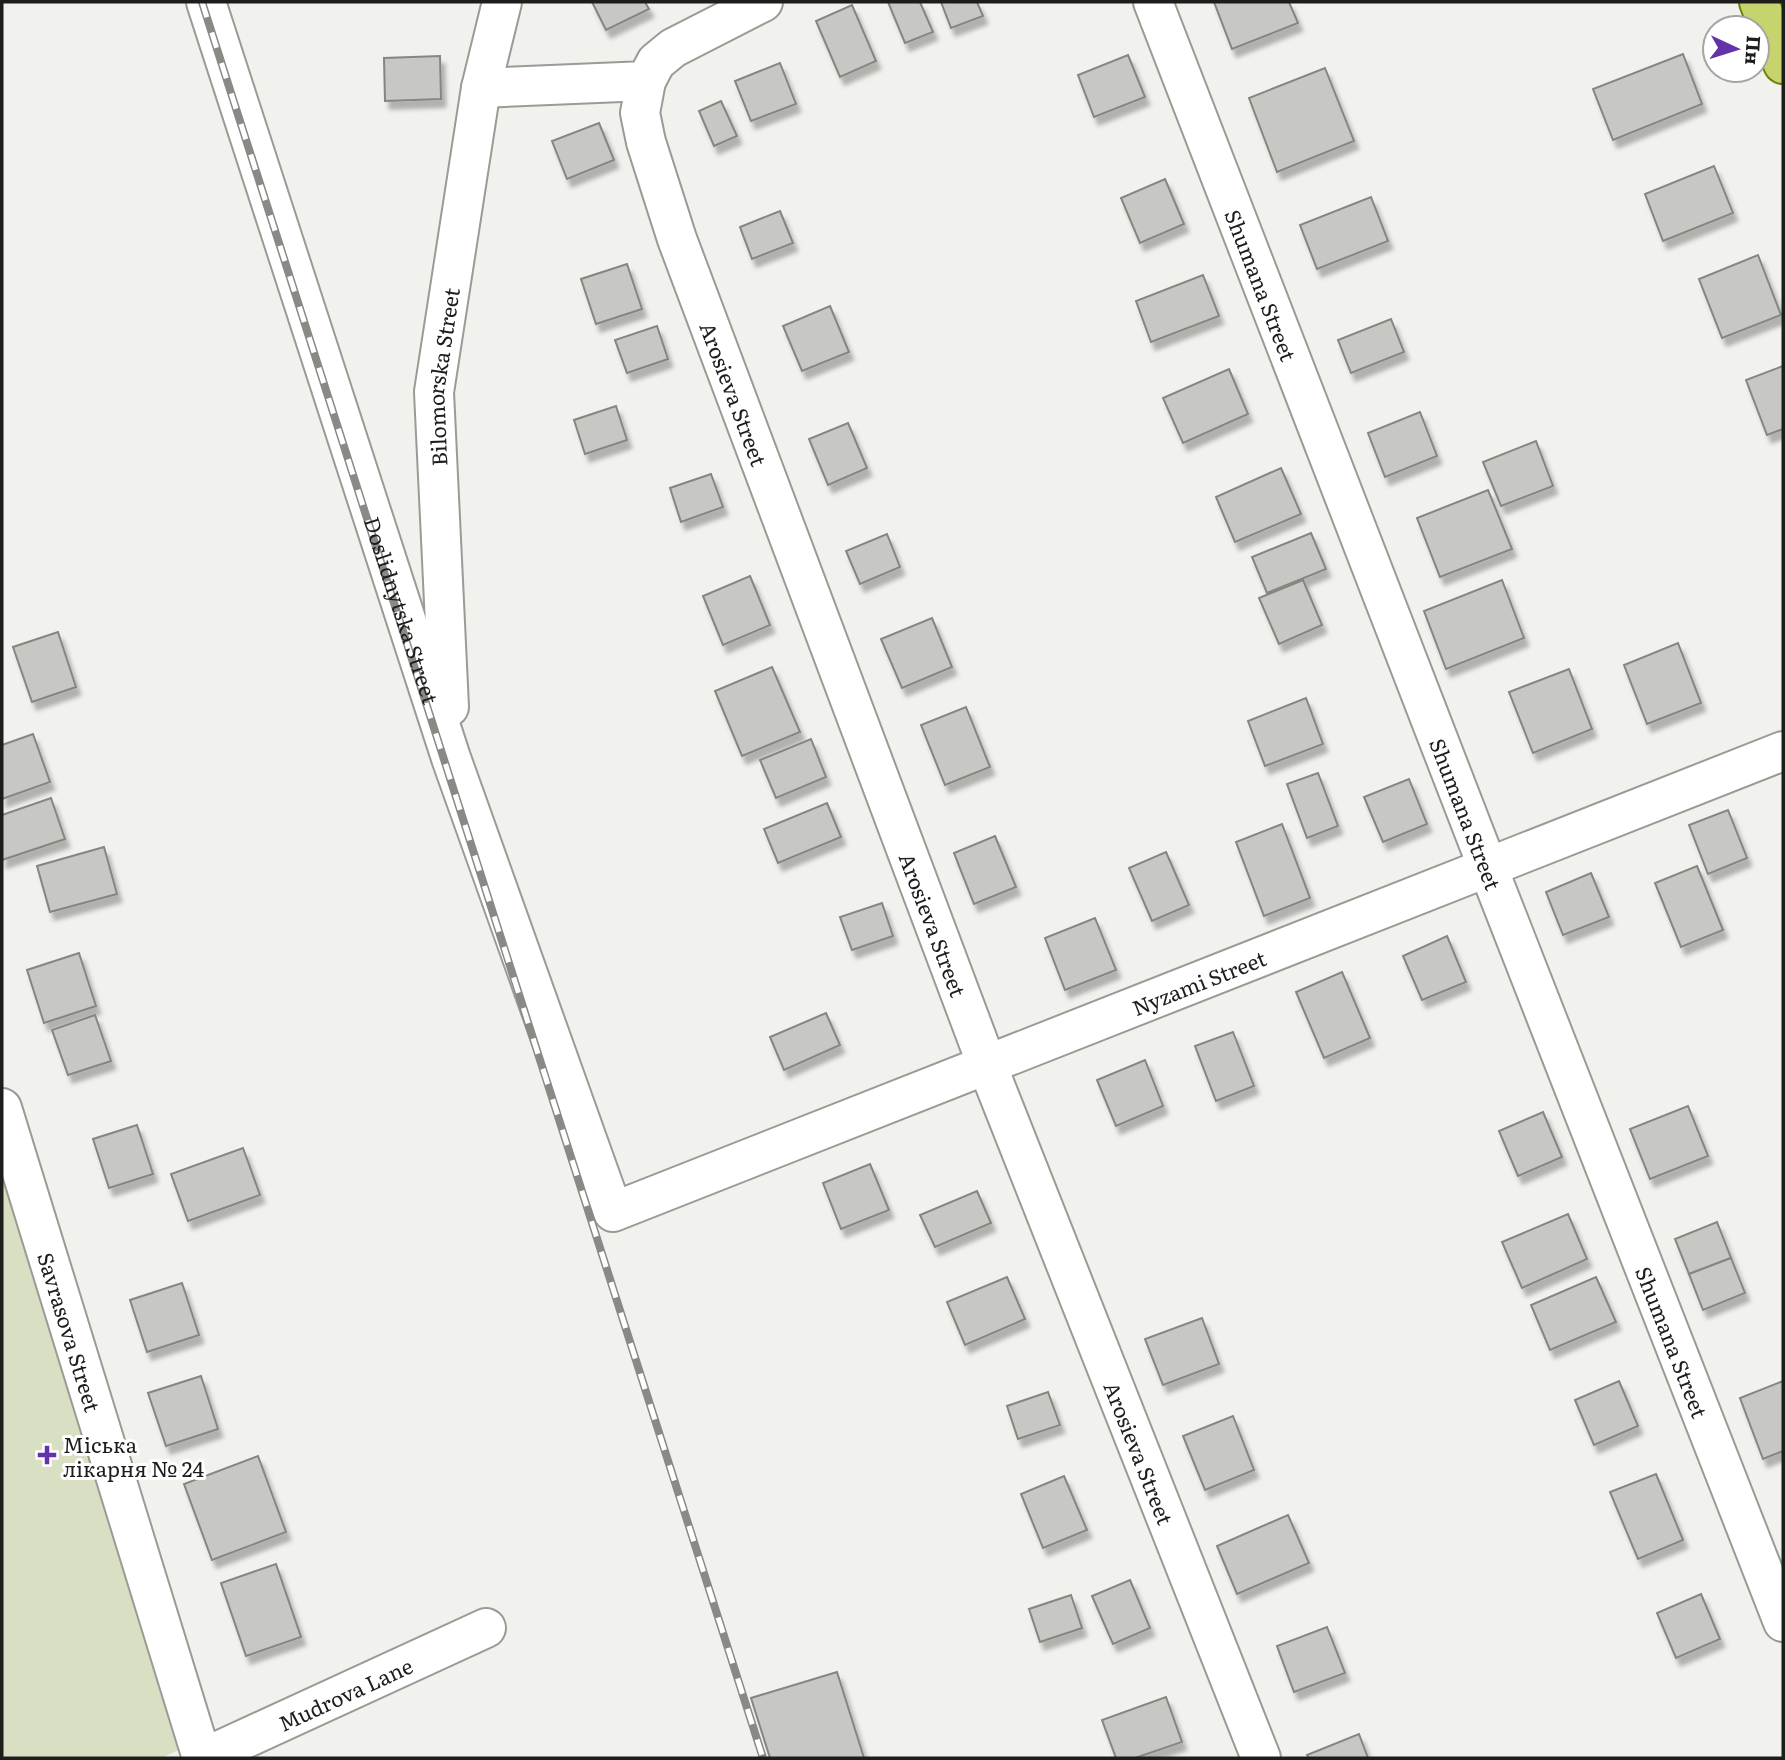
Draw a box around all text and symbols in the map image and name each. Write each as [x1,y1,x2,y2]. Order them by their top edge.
north arrow [1701,14,1771,84]
text: Пн [1739,35,1769,66]
street label: Shumana Street [1219,204,1306,365]
street label: Bilomorska Street [418,285,466,467]
street label: Arosieva Street [694,317,776,470]
street label: Doslidnytska Street [358,512,448,708]
street label: Shumana Street [1424,733,1511,894]
street label: Arosieva Street [893,848,976,1001]
street label: Nyzami Street [1127,941,1270,1022]
street label: Savrasova Street [32,1248,110,1416]
street label: Shumana Street [1630,1261,1717,1422]
street label: Arosieva Street [1098,1376,1183,1529]
place label: Міська лікарня № 24 [63,1428,204,1483]
marker: Міська лікарня № 24 [37,1445,57,1465]
street label: Mudrova Lane [273,1649,417,1737]

